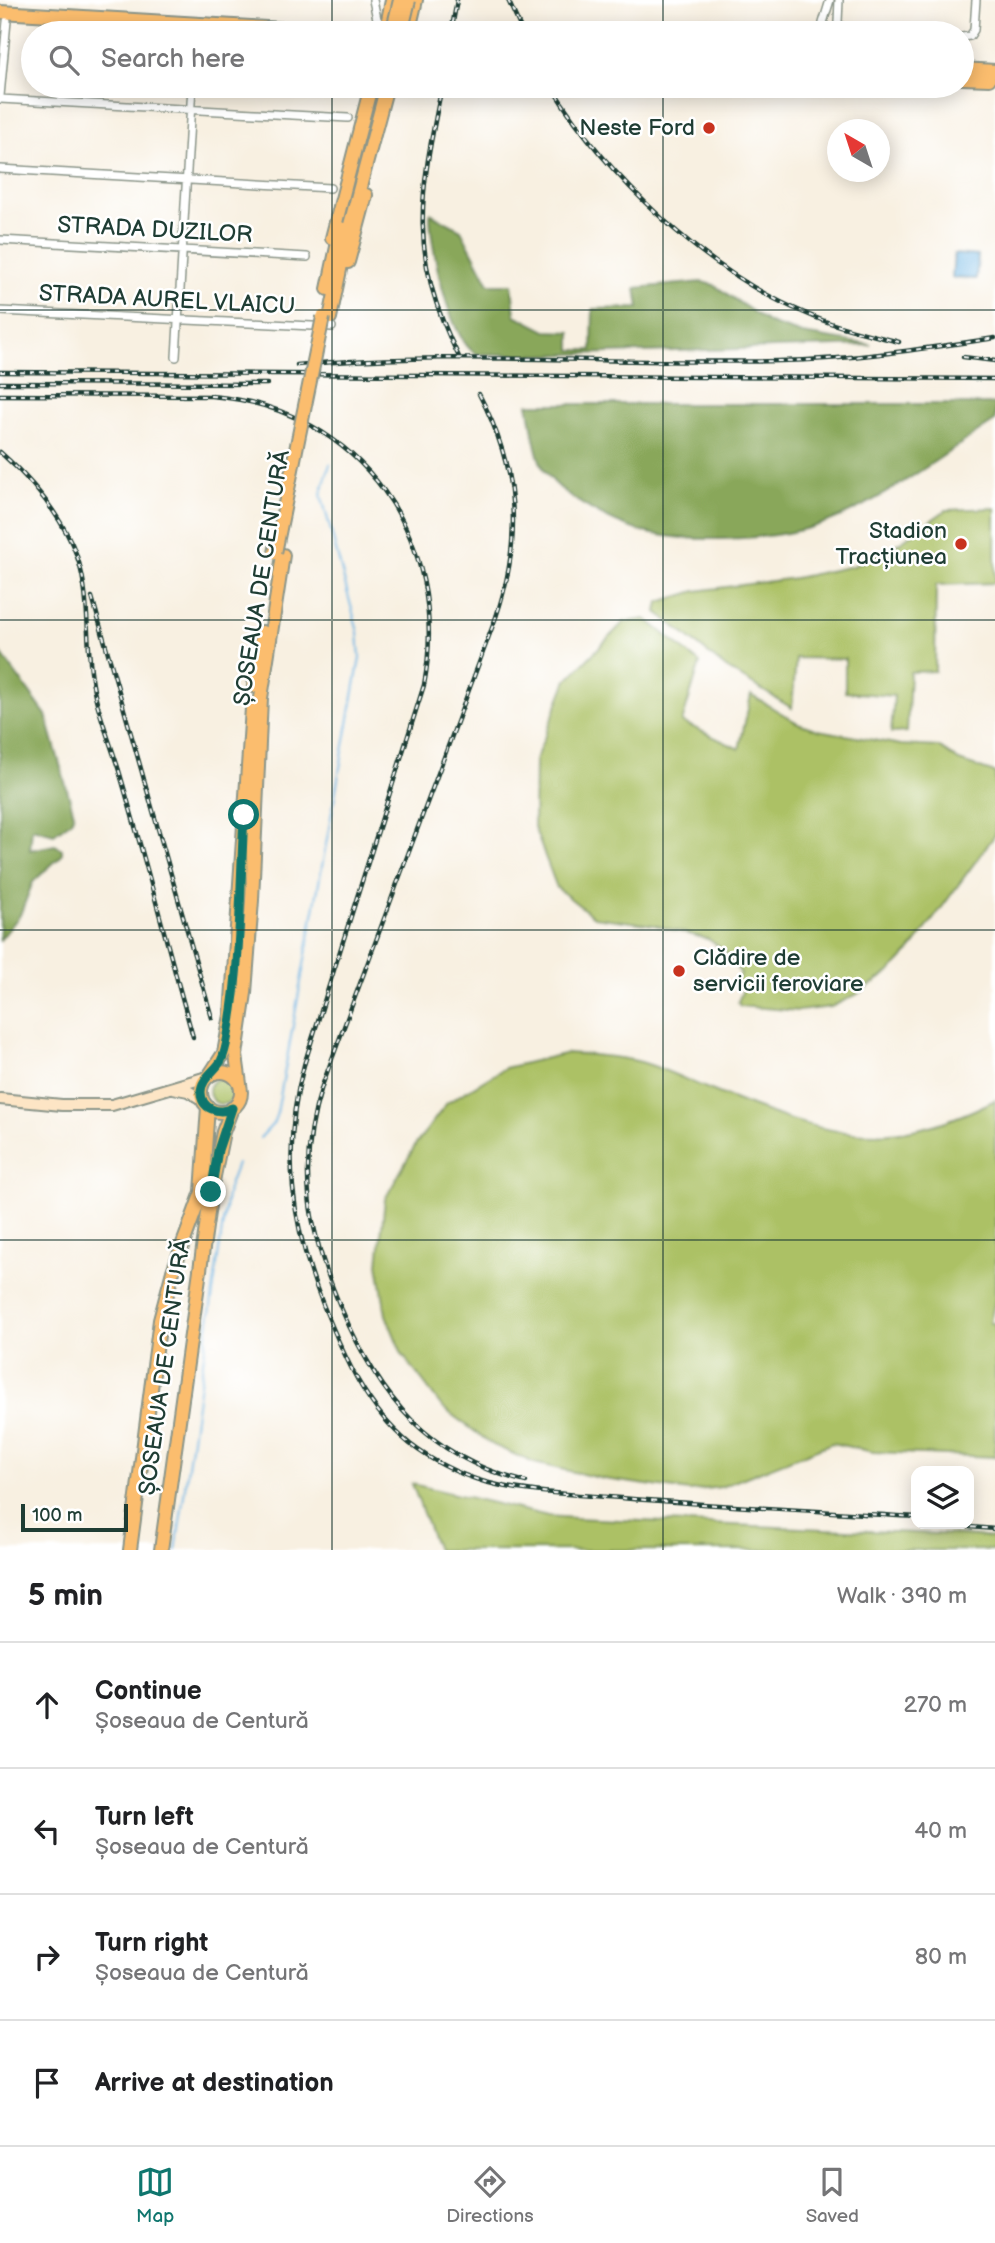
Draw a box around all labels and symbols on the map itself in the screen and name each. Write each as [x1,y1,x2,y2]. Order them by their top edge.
place label: Neste Ford [579,114,695,142]
north arrow [827,119,890,182]
marker: Neste Ford [701,120,717,136]
street label: STRADA DUZILOR [57,211,253,249]
street label: STRADA AUREL VLAICU [38,279,296,321]
street label: ȘOSEAUA DE CENTURĂ [228,448,296,708]
place label: Stadion Tracțiunea [836,517,947,571]
marker: Stadion Tracțiunea [953,536,969,552]
route start [228,799,259,830]
place label: Clădire de servicii feroviare [693,944,864,998]
marker: Clădire de servicii feroviare [671,963,687,979]
route end [195,1176,226,1207]
street label: ȘOSEAUA DE CENTURĂ [133,1237,197,1497]
scale bar [21,1501,128,1533]

